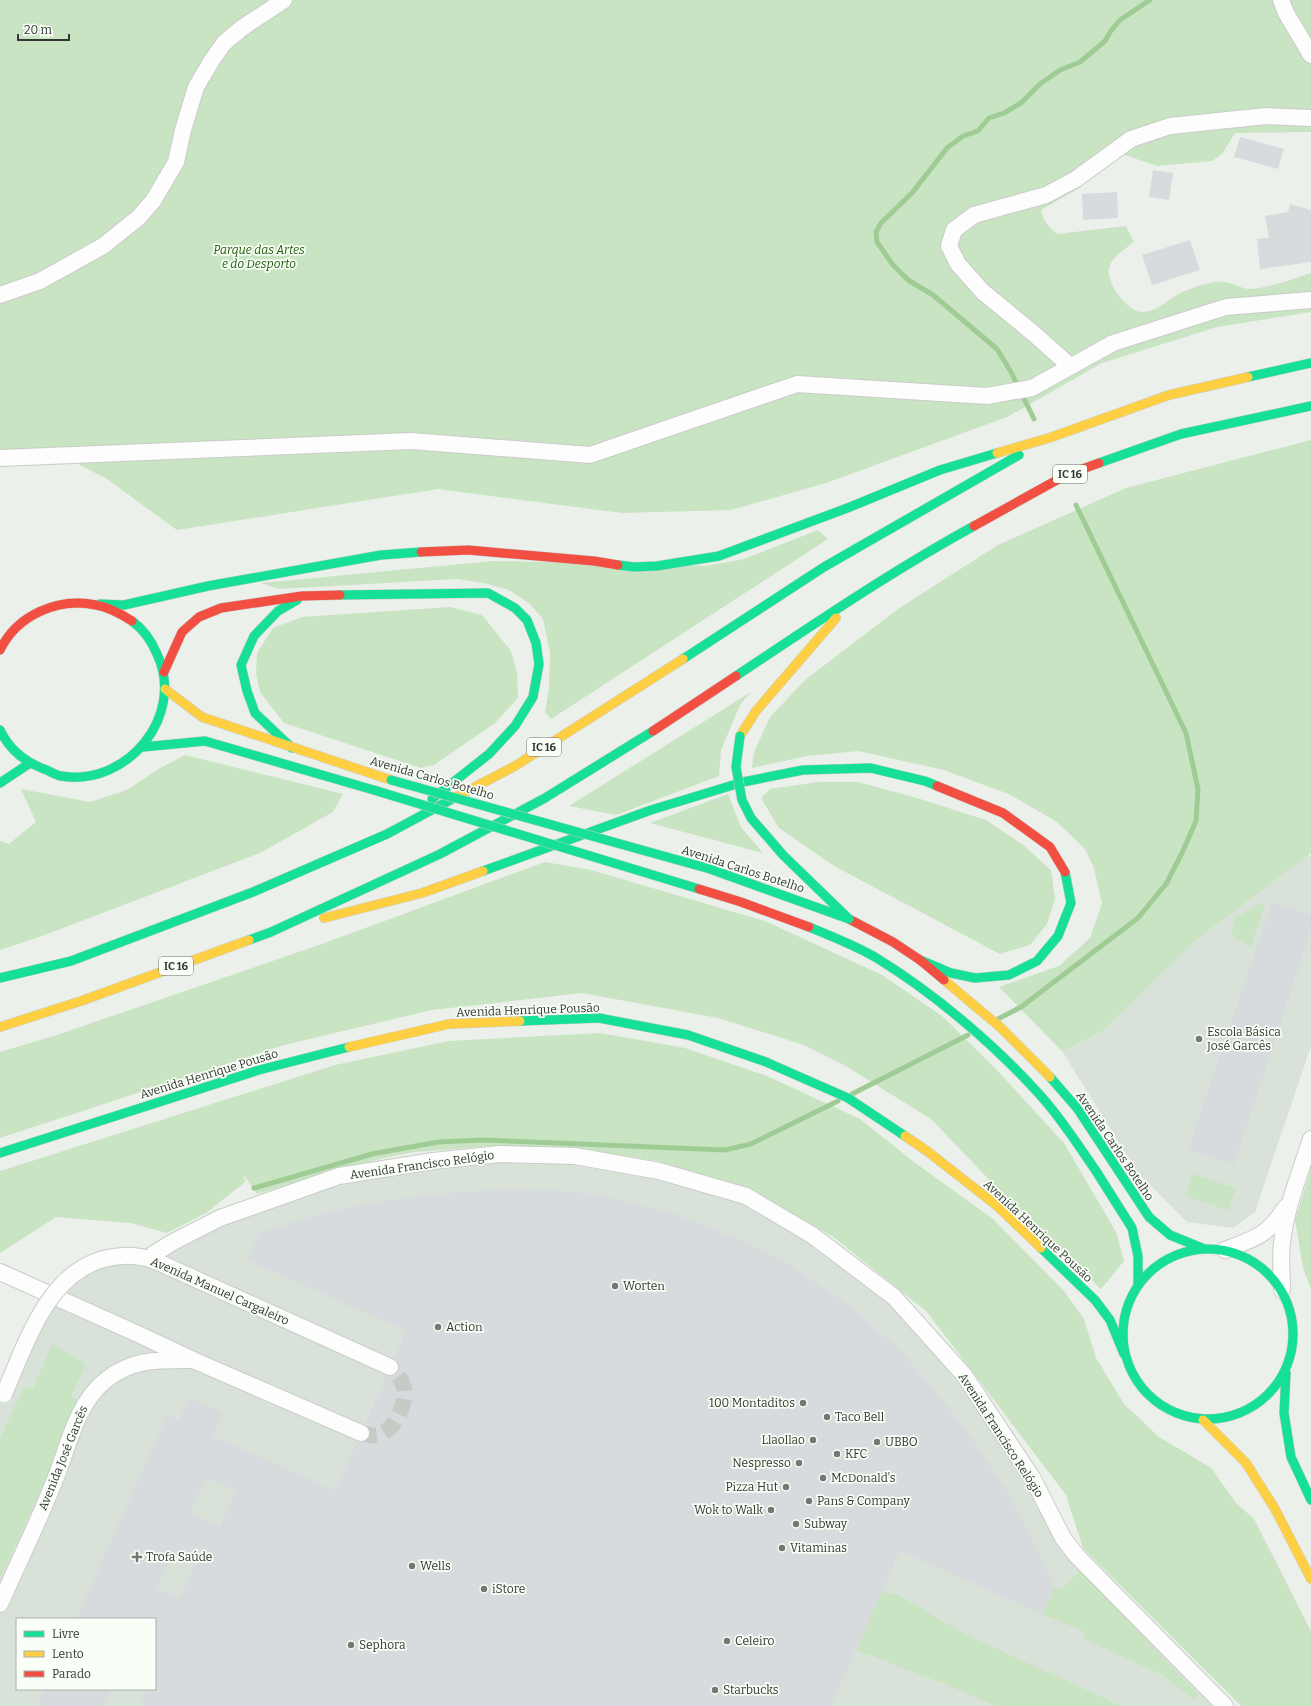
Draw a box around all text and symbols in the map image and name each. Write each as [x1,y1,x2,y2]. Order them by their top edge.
scale bar [18,16,69,42]
text: 20 m [24,23,53,37]
park label: Parque das Artes e do Desporto [213,243,305,271]
road number: IC 16 [1053,465,1087,483]
road number: IC 16 [527,738,561,756]
street label: Avenida Carlos Botelho [368,754,496,802]
street label: Avenida Carlos Botelho [680,843,806,896]
road number: IC 16 [159,957,193,975]
street label: Avenida Henrique Pousão [456,1000,600,1020]
place label: Escola Básica José Garcês [1206,1025,1281,1053]
marker: Escola Básica José Garcês [1194,1034,1204,1044]
street label: Avenida Henrique Pousão [138,1046,280,1102]
street label: Avenida Carlos Botelho [1073,1089,1157,1203]
street label: Avenida Francisco Relógio [349,1148,495,1182]
street label: Avenida Henrique Pousão [981,1177,1095,1285]
street label: Avenida Manuel Cargaleiro [149,1254,291,1328]
place label: Worten [623,1279,665,1293]
marker: Worten [610,1281,620,1291]
place label: Action [446,1320,483,1334]
marker: Action [433,1322,443,1332]
street label: Avenida Francisco Relógio [956,1370,1047,1500]
place label: 100 Montaditos [709,1396,795,1410]
marker: 100 Montaditos [798,1398,808,1408]
street label: Avenida José Garcês [36,1403,90,1512]
place label: Taco Bell [835,1410,885,1424]
marker: Taco Bell [822,1412,832,1422]
place label: Llaollao [761,1433,805,1447]
marker: Llaollao [808,1435,818,1445]
place label: UBBO [885,1435,918,1449]
marker: UBBO [872,1437,882,1447]
place label: KFC [845,1447,868,1461]
marker: KFC [832,1449,842,1459]
place label: Nespresso [732,1456,791,1470]
marker: Nespresso [794,1458,804,1468]
place label: McDonald's [831,1471,896,1485]
marker: McDonald's [818,1473,828,1483]
place label: Pizza Hut [726,1480,779,1494]
marker: Pizza Hut [781,1482,791,1492]
place label: Pans & Company [817,1494,911,1508]
marker: Pans & Company [804,1496,814,1506]
place label: Wok to Walk [694,1503,763,1517]
marker: Wok to Walk [766,1505,776,1515]
place label: Subway [804,1517,848,1531]
marker: Subway [791,1519,801,1529]
place label: Vitaminas [790,1541,847,1555]
marker: Vitaminas [777,1543,787,1553]
place label: Trofa Saúde [146,1550,212,1564]
marker: Trofa Saúde [131,1551,143,1563]
place label: Wells [420,1559,451,1573]
marker: Wells [407,1561,417,1571]
place label: iStore [492,1582,525,1596]
marker: iStore [479,1584,489,1594]
legend [16,1618,156,1690]
text: Livre [52,1627,80,1641]
place label: Celeiro [735,1634,775,1648]
marker: Celeiro [722,1636,732,1646]
place label: Sephora [359,1638,406,1652]
marker: Sephora [346,1640,356,1650]
text: Lento [52,1647,84,1661]
text: Parado [52,1667,91,1681]
place label: Starbucks [723,1683,779,1697]
marker: Starbucks [710,1685,720,1695]

